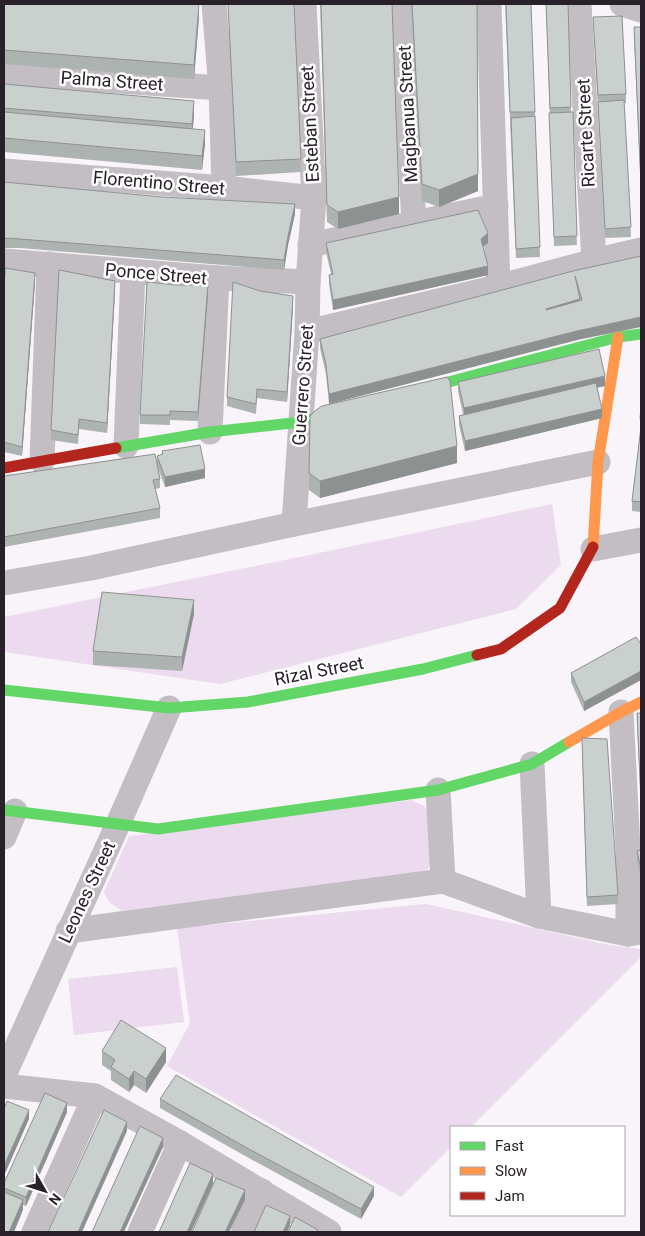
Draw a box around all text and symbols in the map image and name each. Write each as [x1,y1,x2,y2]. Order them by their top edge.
street label: Magbanua Street [393,45,422,183]
street label: Esteban Street [296,65,323,183]
street label: Palma Street [60,66,164,95]
street label: Ricarte Street [572,78,599,188]
street label: Florentino Street [92,166,226,199]
street label: Ponce Street [104,259,208,288]
street label: Guerrero Street [288,324,317,446]
street label: Rizal Street [272,652,365,689]
street label: Leones Street [54,837,119,946]
legend [450,1126,625,1216]
text: Fast [495,1137,524,1155]
text: Slow [495,1162,527,1180]
north arrow [20,1166,70,1216]
text: Jam [495,1187,525,1205]
text: N [46,1190,64,1208]

